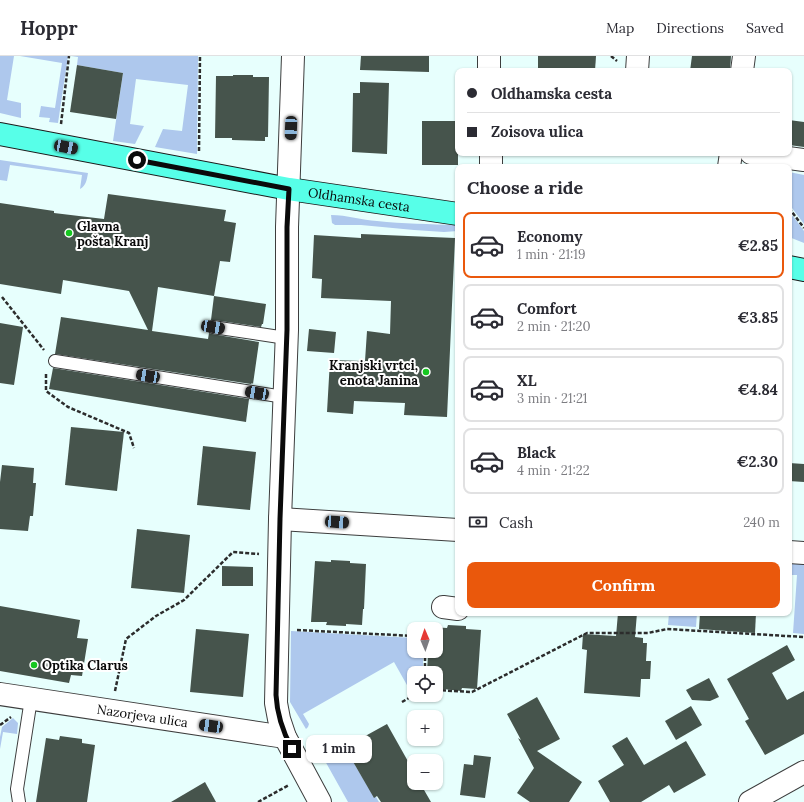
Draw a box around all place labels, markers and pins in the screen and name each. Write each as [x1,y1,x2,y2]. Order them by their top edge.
place label: Glavna pošta Kranj [77,218,149,250]
marker: Glavna pošta Kranj [64,228,74,238]
place label: Kranjski vrtci, enota Janina [329,357,418,389]
marker: Kranjski vrtci, enota Janina [421,367,431,377]
place label: Optika Clarus [42,657,128,674]
marker: Optika Clarus [29,660,39,670]

